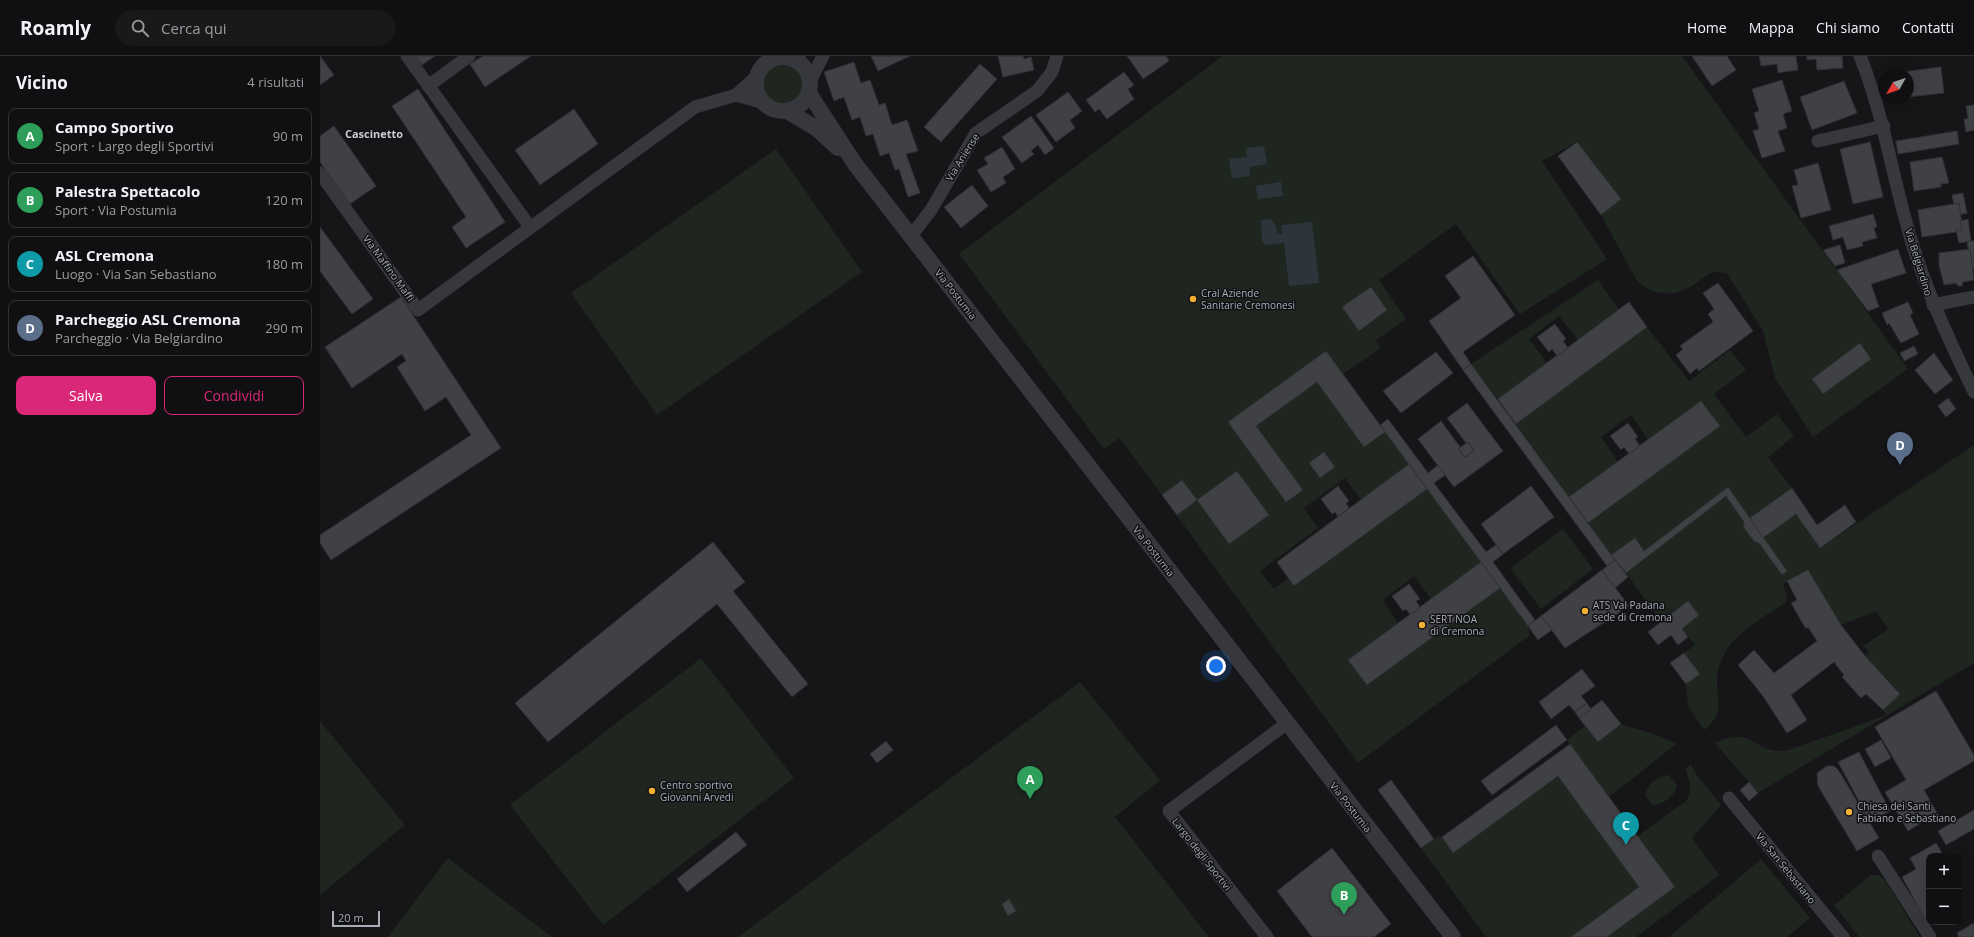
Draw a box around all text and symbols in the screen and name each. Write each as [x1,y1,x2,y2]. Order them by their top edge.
search box [115,10,395,46]
text: Roamly [20,15,91,41]
icon: search [129,17,151,39]
text: Cerca qui [161,18,227,38]
text: Home [1687,18,1727,37]
text: Mappa [1749,18,1794,37]
text: Chi siamo [1816,18,1880,37]
text: Contatti [1902,18,1954,37]
north arrow [1878,68,1914,104]
text: Vicino [16,71,68,94]
text: 4 risultati [247,73,304,91]
text: Campo Sportivo [55,117,174,137]
district label: Cascinetto [345,126,403,141]
text: A [26,127,34,145]
text: 90 m [273,127,303,145]
street label: Via Aniense [942,130,982,184]
text: Sport · Largo degli Sportivi [55,137,214,155]
text: Palestra Spettacolo [55,181,200,201]
text: B [26,191,34,209]
text: 120 m [265,191,303,209]
text: Sport · Via Postumia [55,201,177,219]
street label: Via Belgiardino [1902,227,1936,297]
street label: Via Maffino Maffi [360,232,418,304]
text: ASL Cremona [55,245,154,265]
text: C [26,255,34,273]
text: 180 m [265,255,303,273]
text: Luogo · Via San Sebastiano [55,265,217,283]
street label: Via Postumia [932,266,980,322]
place label: Cral Aziende Sanitarie Cremonesi [1201,286,1295,312]
marker: Cral Aziende Sanitarie Cremonesi [1188,294,1198,304]
text: Parcheggio ASL Cremona [55,309,241,329]
text: D [25,319,35,337]
text: 290 m [265,319,303,337]
text: Parcheggio · Via Belgiardino [55,329,223,347]
button: Salva [16,376,156,415]
button: Condividi [164,376,304,415]
pin: D [1887,432,1913,465]
street label: Via Postumia [1130,523,1178,579]
place label: ATS Val Padana sede di Cremona [1593,598,1672,624]
marker: ATS Val Padana sede di Cremona [1580,606,1590,616]
place label: SERT NOA di Cremona [1430,612,1484,638]
marker: SERT NOA di Cremona [1417,620,1427,630]
your location [1206,656,1226,676]
pin: A [1017,766,1043,799]
place label: Centro sportivo Giovanni Arvedi [660,778,733,804]
street label: Via Postumia [1327,779,1375,835]
marker: Centro sportivo Giovanni Arvedi [647,786,657,796]
place label: Chiesa dei Santi Fabiano e Sebastiano [1857,799,1956,825]
marker: Chiesa dei Santi Fabiano e Sebastiano [1844,807,1854,817]
pin: C [1613,812,1639,845]
street label: Largo degli Sportivi [1169,815,1235,893]
street label: Via San Sebastiano [1753,829,1819,907]
map controls [1926,853,1962,925]
button: + [1926,853,1962,889]
pin: B [1331,882,1357,915]
button: − [1926,889,1962,925]
scale bar [332,909,380,928]
text: 20 m [338,910,364,925]

